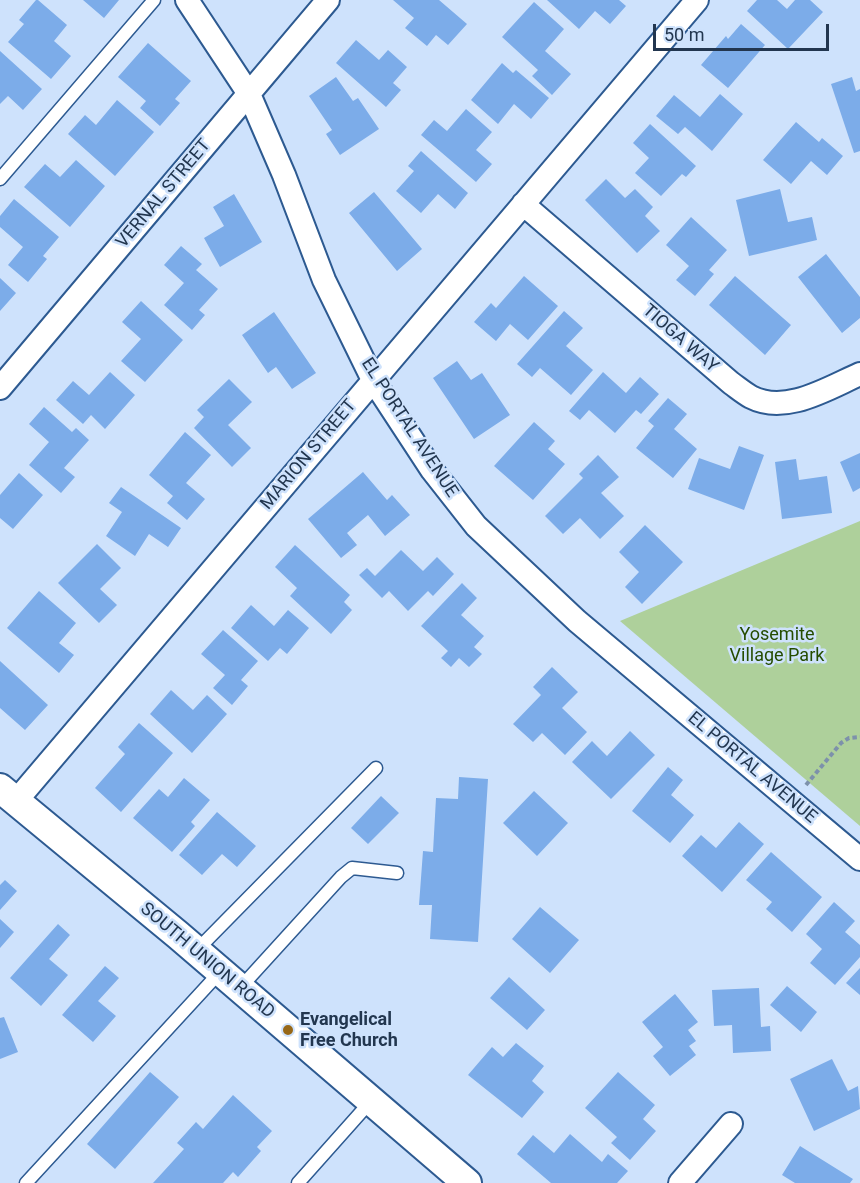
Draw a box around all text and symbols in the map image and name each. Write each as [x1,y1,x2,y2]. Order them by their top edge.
scale bar [656,12,832,50]
text: 50 m [664,24,704,45]
street label: VERNAL STREET [112,135,216,253]
street label: TIOGA WAY [638,300,722,378]
street label: EL PORTAL AVENUE [356,354,462,502]
street label: MARION STREET [257,396,361,514]
park label: Yosemite Village Park [730,624,824,666]
street label: EL PORTAL AVENUE [683,708,821,828]
street label: SOUTH UNION ROAD [135,898,279,1024]
place label: Evangelical Free Church [300,1009,398,1052]
marker: Evangelical Free Church [281,1023,295,1037]

